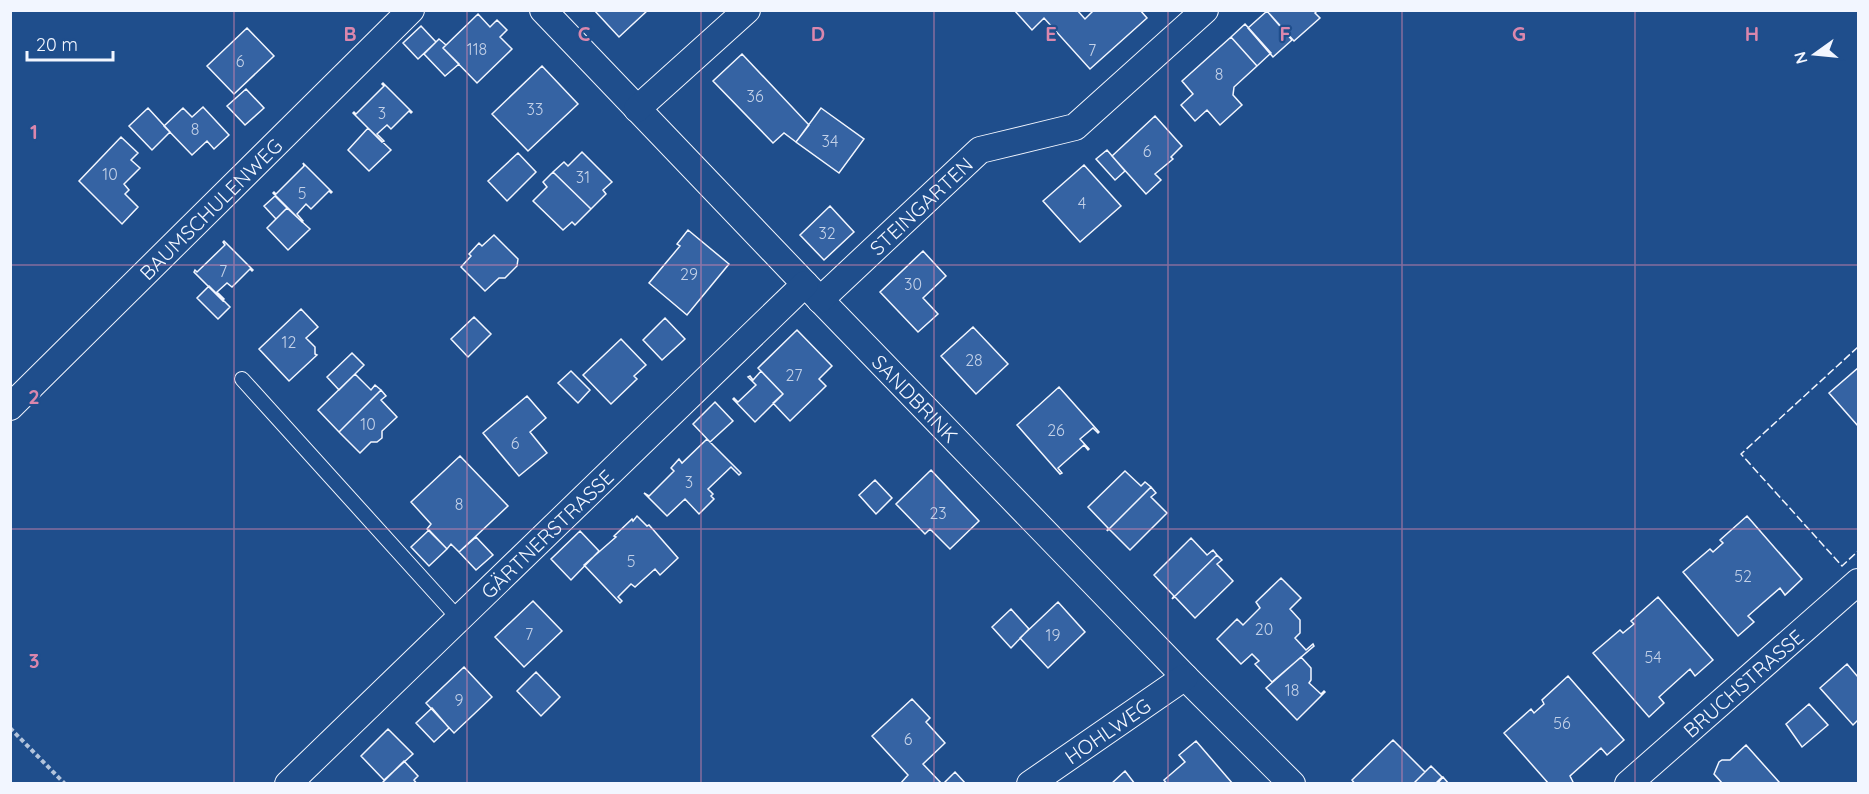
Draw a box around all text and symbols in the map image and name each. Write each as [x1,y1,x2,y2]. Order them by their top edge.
text: B [343,21,357,46]
text: C [578,21,591,46]
text: D [811,21,825,46]
text: E [1045,21,1057,46]
text: F [1279,21,1291,46]
text: G [1512,21,1526,46]
text: H [1745,21,1759,46]
scale bar [27,24,112,62]
north arrow [1785,24,1845,84]
text: 20 m [36,33,78,56]
house number: 118 [467,39,487,59]
house number: 7 [1088,40,1096,60]
text: N [1789,50,1812,66]
house number: 6 [236,51,245,71]
house number: 8 [1215,64,1223,84]
house number: 36 [747,86,764,106]
house number: 33 [527,99,543,119]
house number: 3 [378,103,386,123]
text: 1 [30,119,38,144]
house number: 8 [191,119,199,139]
house number: 34 [822,131,838,151]
street label: BAUMSCHULENWEG [134,133,287,285]
house number: 6 [1143,141,1152,161]
street label: STEINGARTEN [864,151,977,260]
house number: 10 [102,164,118,184]
house number: 31 [576,167,590,187]
house number: 5 [298,183,306,203]
house number: 4 [1078,193,1086,213]
house number: 32 [818,223,836,243]
house number: 7 [219,261,227,281]
house number: 29 [680,264,698,284]
house number: 30 [904,274,922,294]
house number: 12 [282,332,297,352]
street label: SANDBRINK [867,349,964,447]
house number: 28 [965,350,983,370]
house number: 27 [786,365,802,385]
text: 2 [28,384,40,409]
house number: 10 [360,414,376,434]
house number: 26 [1047,420,1065,440]
house number: 6 [511,433,520,453]
street label: GÄRTNERSTRASSE [475,464,618,604]
house number: 3 [685,472,693,492]
house number: 8 [455,494,463,514]
house number: 23 [929,503,947,523]
house number: 5 [627,551,635,571]
house number: 52 [1734,566,1752,586]
house number: 20 [1255,619,1273,639]
house number: 7 [525,624,533,644]
street label: BRUCHSTRASSE [1678,624,1808,742]
house number: 19 [1046,625,1060,645]
house number: 54 [1644,647,1662,667]
text: 3 [29,648,39,673]
house number: 18 [1285,680,1299,700]
house number: 9 [455,690,464,710]
street label: HOHLWEG [1060,692,1155,769]
house number: 56 [1553,713,1571,733]
house number: 6 [904,729,913,749]

